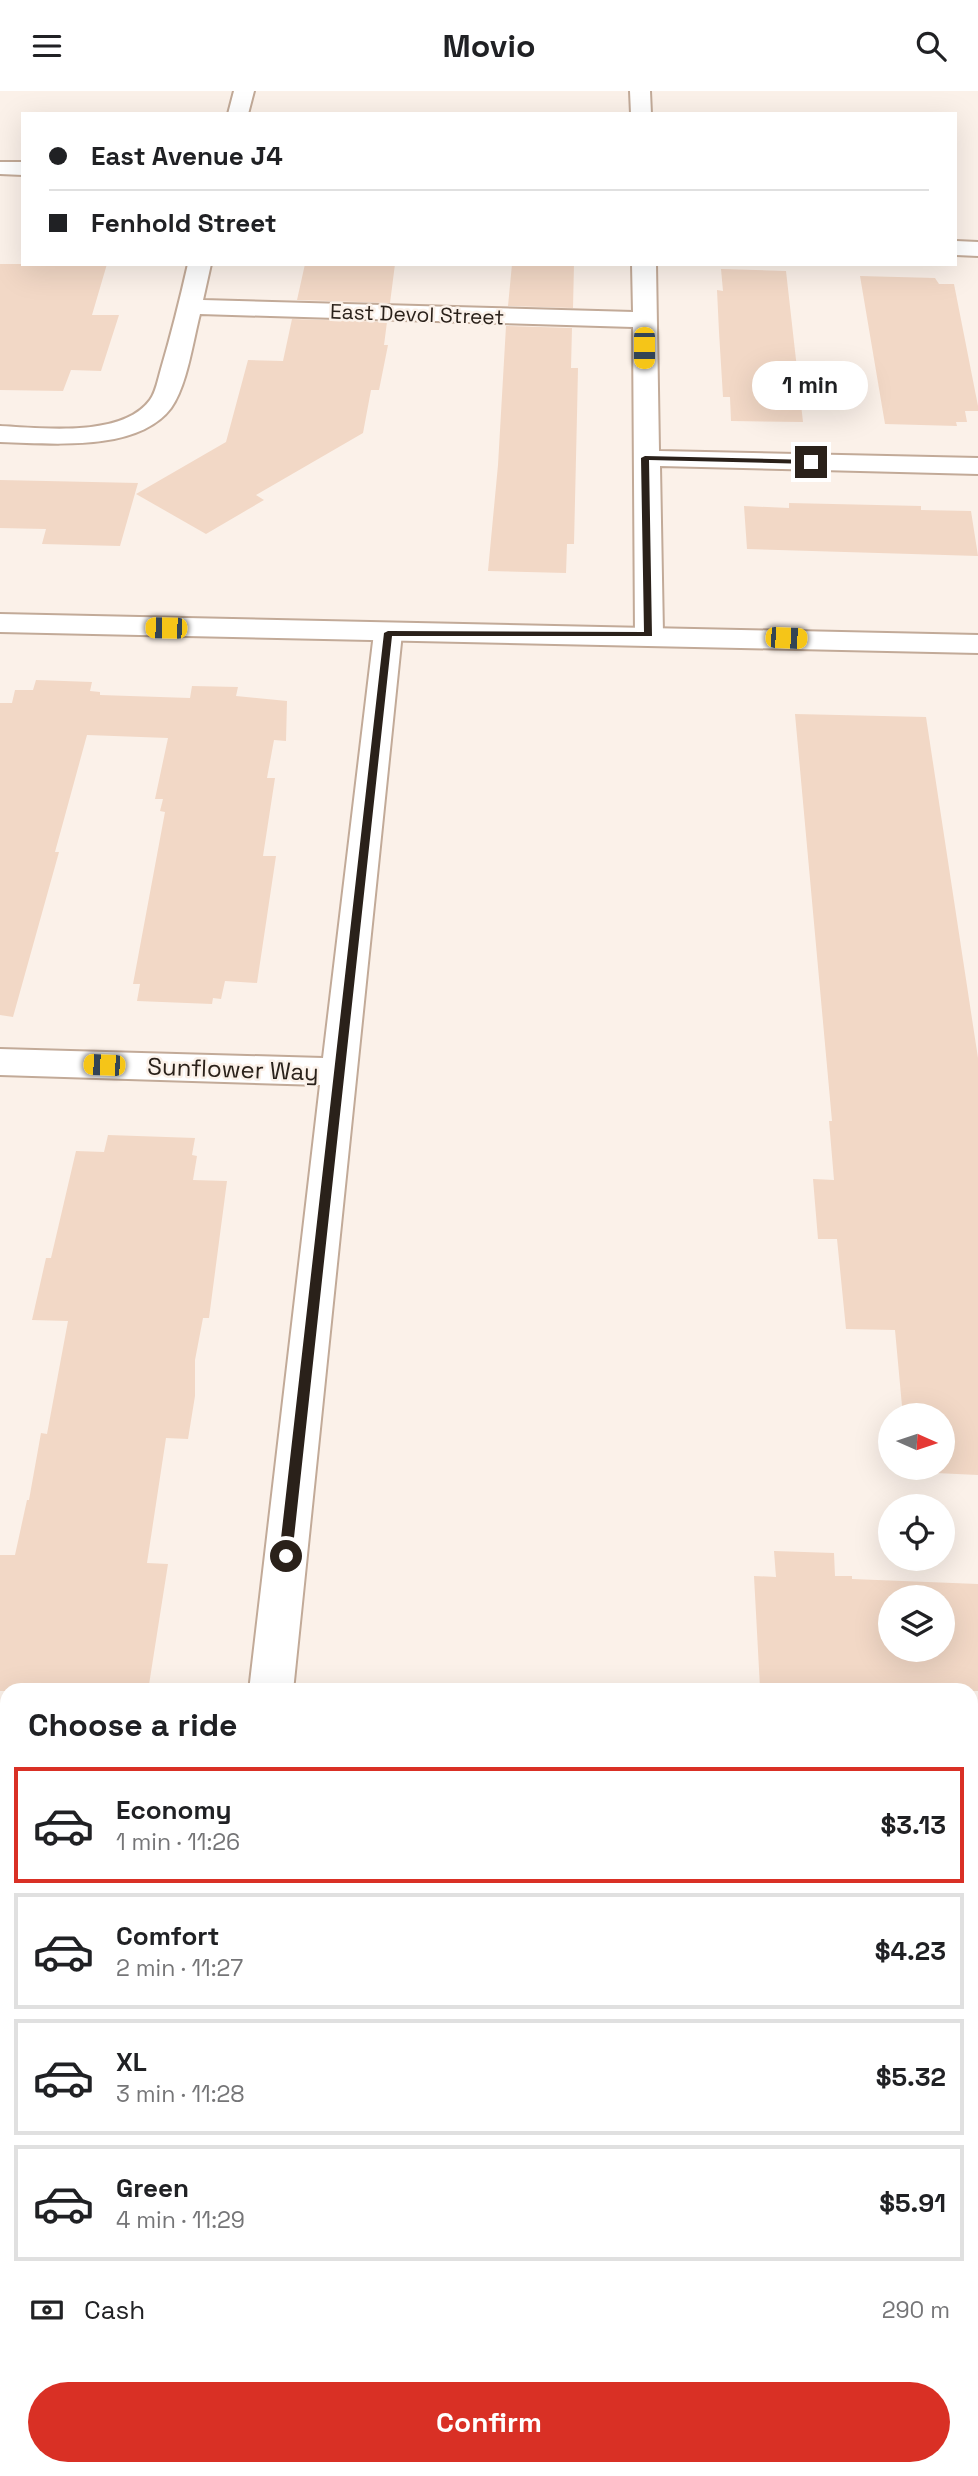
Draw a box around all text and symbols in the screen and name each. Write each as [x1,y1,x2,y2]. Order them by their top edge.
text: Movio [443,26,536,66]
icon: menu [28,27,66,65]
icon: search [912,27,950,65]
text: East Avenue J4 [91,139,283,173]
text: Fenhold Street [91,206,277,240]
street label: East Devol Street [329,297,505,331]
car [634,327,655,369]
callout: 1 min [753,361,869,409]
text: 1 min [782,370,838,400]
route end [795,446,827,478]
car [145,617,188,639]
car [765,627,808,649]
street label: Sunflower Way [147,1051,319,1087]
car [83,1054,126,1076]
north arrow [878,1403,956,1481]
map controls [878,1403,955,1662]
button: locate [878,1494,955,1571]
route start [270,1540,302,1572]
button: layers [878,1585,955,1662]
text: Choose a ride [28,1705,238,1745]
text: Economy [116,1793,232,1827]
icon: car [32,1794,95,1857]
text: $3.13 [880,1808,946,1842]
text: 1 min · 11:26 [116,1827,240,1857]
text: Comfort [116,1919,219,1953]
icon: car [32,1920,95,1983]
text: $4.23 [875,1934,946,1968]
text: 2 min · 11:27 [116,1953,243,1983]
text: XL [116,2045,147,2079]
icon: car [32,2046,95,2109]
text: $5.32 [876,2060,946,2094]
text: 3 min · 11:28 [116,2079,245,2109]
text: Green [116,2171,189,2205]
icon: car [32,2172,95,2235]
text: $5.91 [879,2186,946,2220]
text: 4 min · 11:29 [116,2205,245,2235]
icon: cash [28,2291,66,2329]
text: Cash [84,2293,145,2327]
text: 290 m [882,2295,950,2325]
button: Confirm [28,2382,950,2462]

